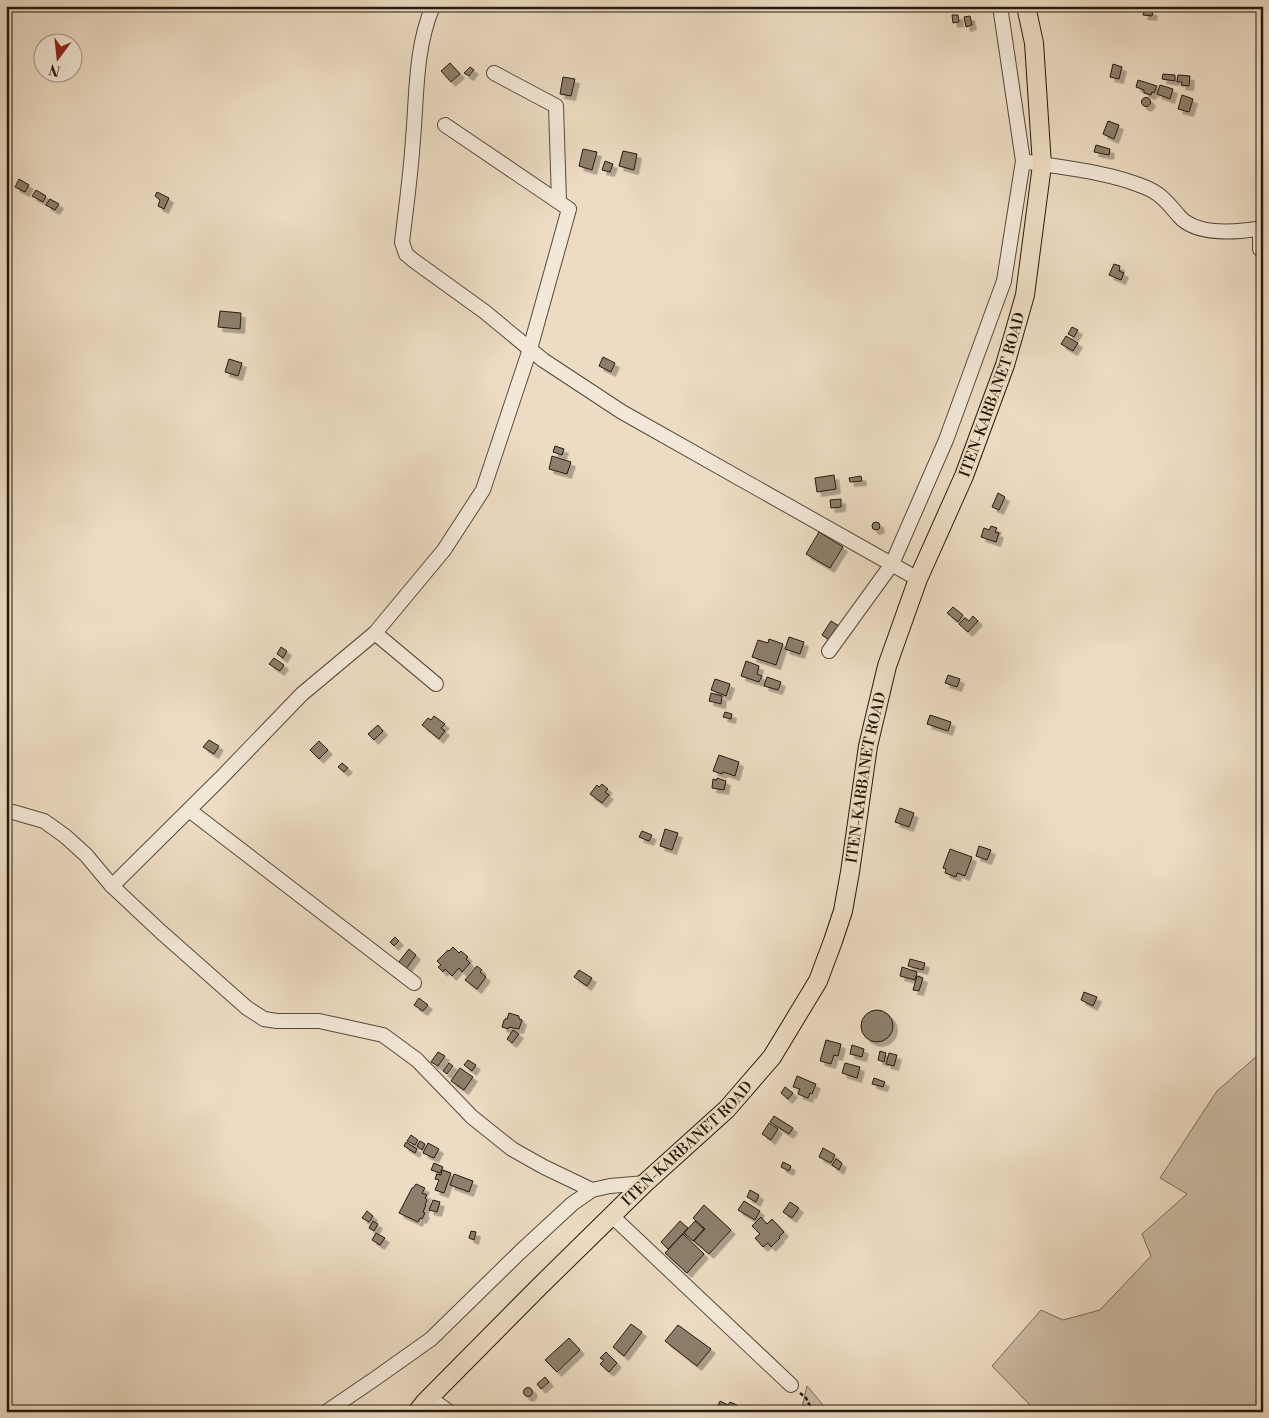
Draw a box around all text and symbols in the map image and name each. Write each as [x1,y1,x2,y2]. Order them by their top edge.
north arrow [32,32,82,82]
text: N [47,59,63,80]
street label: ITEN-KARBANET ROAD [955,310,1029,480]
street label: ITEN-KARBANET ROAD [842,690,890,864]
street label: ITEN-KARBANET ROAD [618,1077,756,1210]

